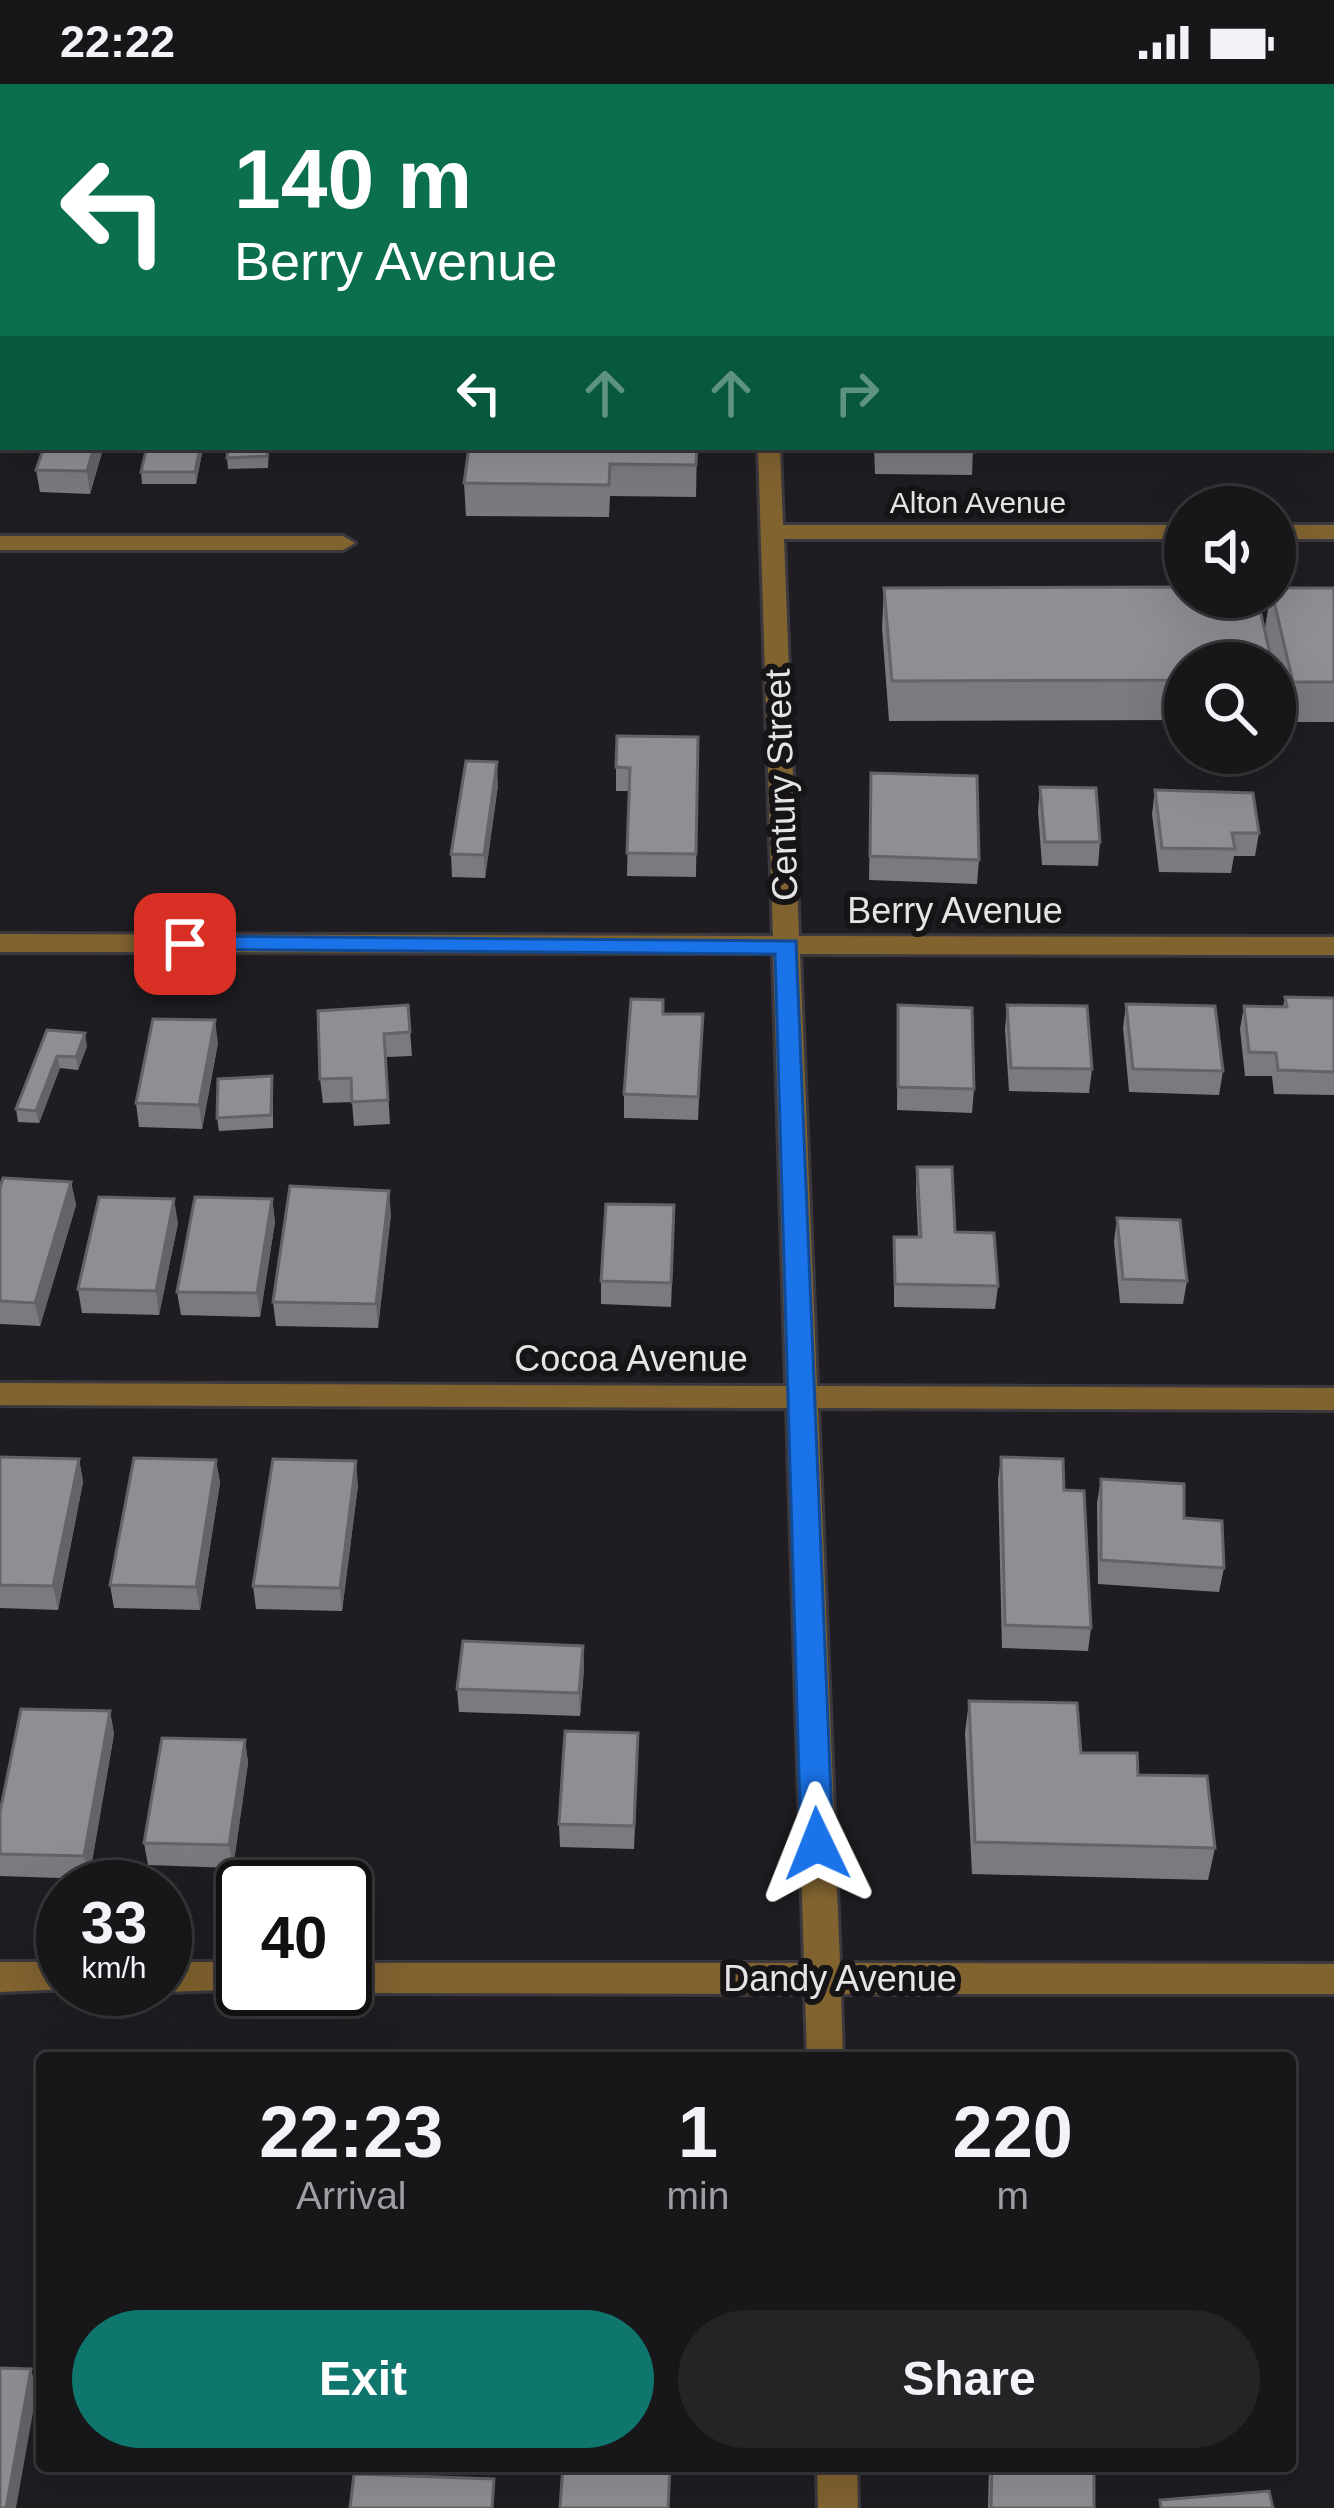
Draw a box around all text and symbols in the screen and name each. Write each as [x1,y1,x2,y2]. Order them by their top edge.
text: 22:22 [60,16,175,67]
icon: left [36,132,192,288]
text: 140 m [234,132,472,226]
text: Berry Avenue [234,231,557,291]
icon: left [446,360,512,426]
icon: ahead [572,360,638,426]
icon: ahead [698,360,764,426]
icon: right [824,360,890,426]
street label: Alton Avenue [890,486,1066,519]
map controls [1164,486,1296,774]
button: sound [1164,486,1296,618]
button: search [1164,642,1296,774]
street label: Century Street [756,668,806,902]
street label: Berry Avenue [847,890,1063,931]
pin [134,893,236,995]
icon: arrive [152,911,218,977]
street label: Cocoa Avenue [514,1338,748,1379]
position arrow [754,1781,880,1907]
speed limit sign: 40 [216,1860,372,2016]
text: 33 [81,1889,147,1956]
text: km/h [81,1951,147,1984]
street label: Dandy Avenue [723,1958,957,1999]
text: 22:23 [259,2092,443,2172]
text: 1 [678,2092,718,2172]
text: 220 [953,2092,1073,2172]
text: Arrival [296,2174,407,2217]
text: min [667,2174,729,2217]
text: m [996,2174,1029,2217]
button: Exit [72,2310,654,2448]
button: Share [678,2310,1260,2448]

